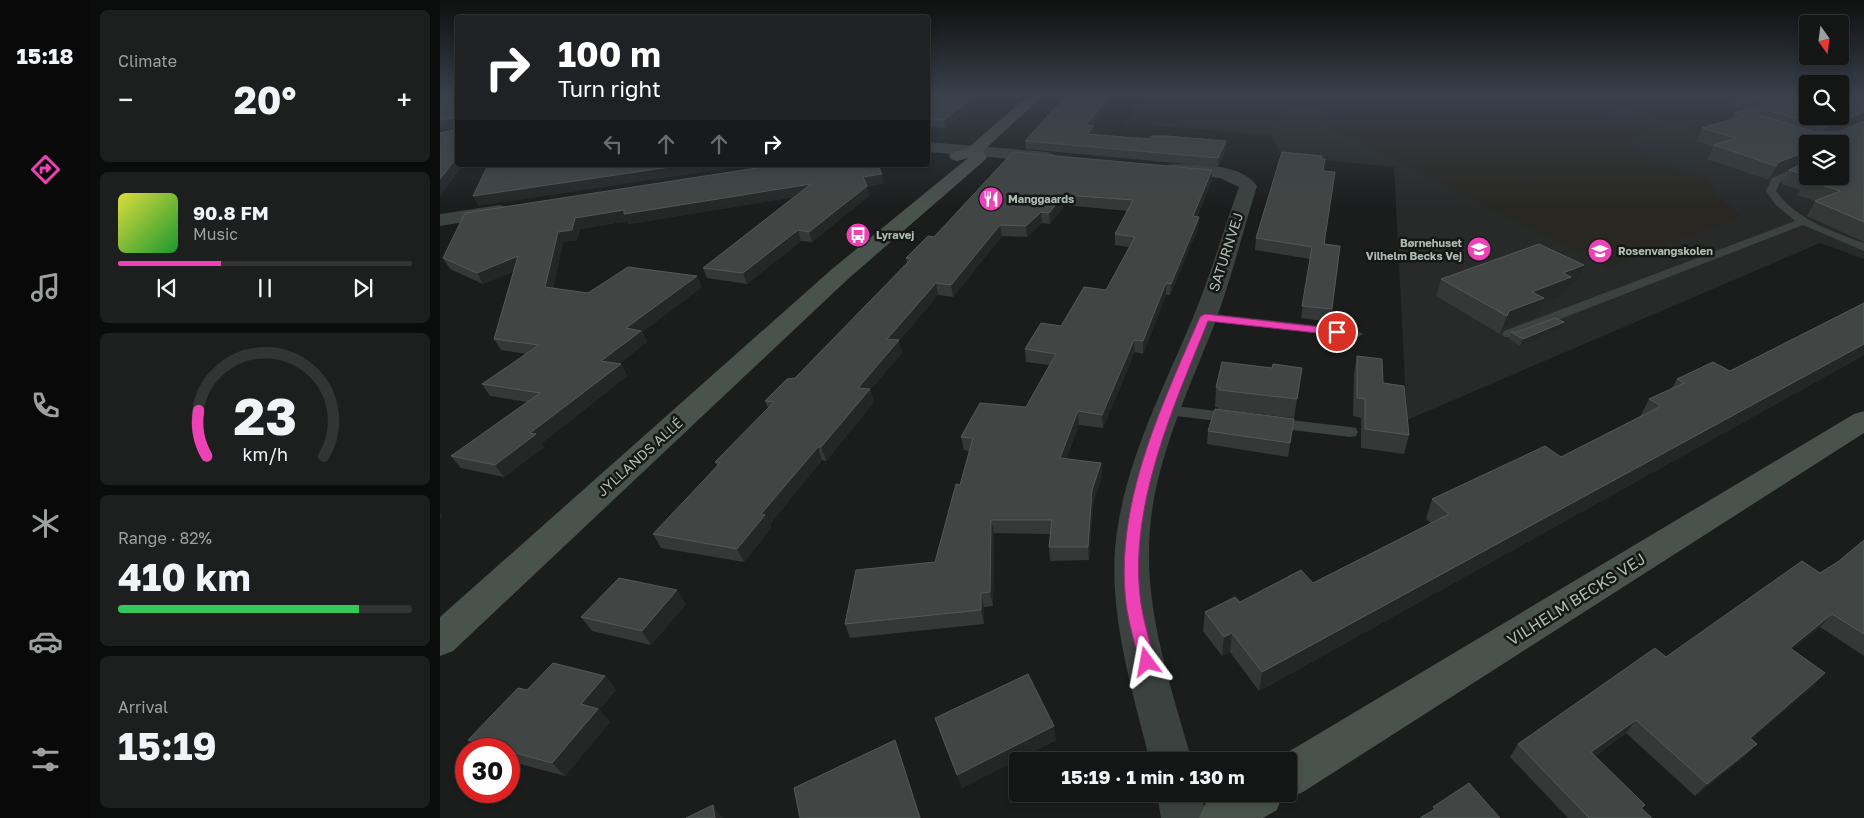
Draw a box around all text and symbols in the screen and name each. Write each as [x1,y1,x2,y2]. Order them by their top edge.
north arrow [1799,15,1849,65]
map controls [1799,15,1849,185]
text: 100 m [558,33,661,75]
icon: right [475,35,540,100]
text: 15:18 [16,42,74,69]
text: Climate [118,51,177,71]
text: Turn right [558,75,661,102]
button: search [1799,75,1849,125]
text: 20° [234,77,296,122]
text: − [118,83,133,116]
text: + [397,83,412,116]
icon: left [599,130,627,158]
icon: ahead [652,130,680,158]
icon: ahead [705,130,733,158]
icon: right [758,130,786,158]
button: layers [1799,135,1849,185]
icon: directions [28,152,63,187]
restaurant icon: Manggaards [978,186,1004,212]
place label: Manggaards [1008,192,1074,205]
text: 90.8 FM [193,201,269,224]
street label: SATURNVEJ [1205,210,1246,293]
bus stop icon: Lyravej [845,222,871,248]
text: Music [193,224,238,244]
place label: Lyravej [876,228,914,241]
place label: Børnehuset Vilhelm Becks Vej [1366,236,1463,262]
school or university icon: Børnehuset Vilhelm Becks Vej [1466,236,1492,262]
school or university icon: Rosenvangskolen [1587,238,1613,264]
place label: Rosenvangskolen [1618,244,1713,257]
icon: music [28,270,63,305]
icon: previous [153,274,181,302]
icon: pause [251,274,279,302]
icon: next [349,274,377,302]
pin [1316,311,1358,353]
icon: arrive [1323,318,1351,346]
text: 23 [233,384,297,446]
icon: phone [28,388,63,423]
street label: JYLLANDS ALLÉ [593,414,686,500]
text: km/h [242,443,288,465]
icon: climate [28,506,63,541]
text: Range · 82% [118,528,212,548]
street label: VILHELM BECKS VEJ [1503,548,1649,650]
text: 410 km [118,554,251,599]
icon: car [28,624,63,659]
position arrow [1120,635,1172,687]
text: Arrival [118,697,168,717]
text: 15:19 [118,723,217,768]
speed limit sign: 30 [455,738,520,803]
icon: filters [28,742,63,777]
text: 15:19 · 1 min · 130 m [1061,765,1245,788]

